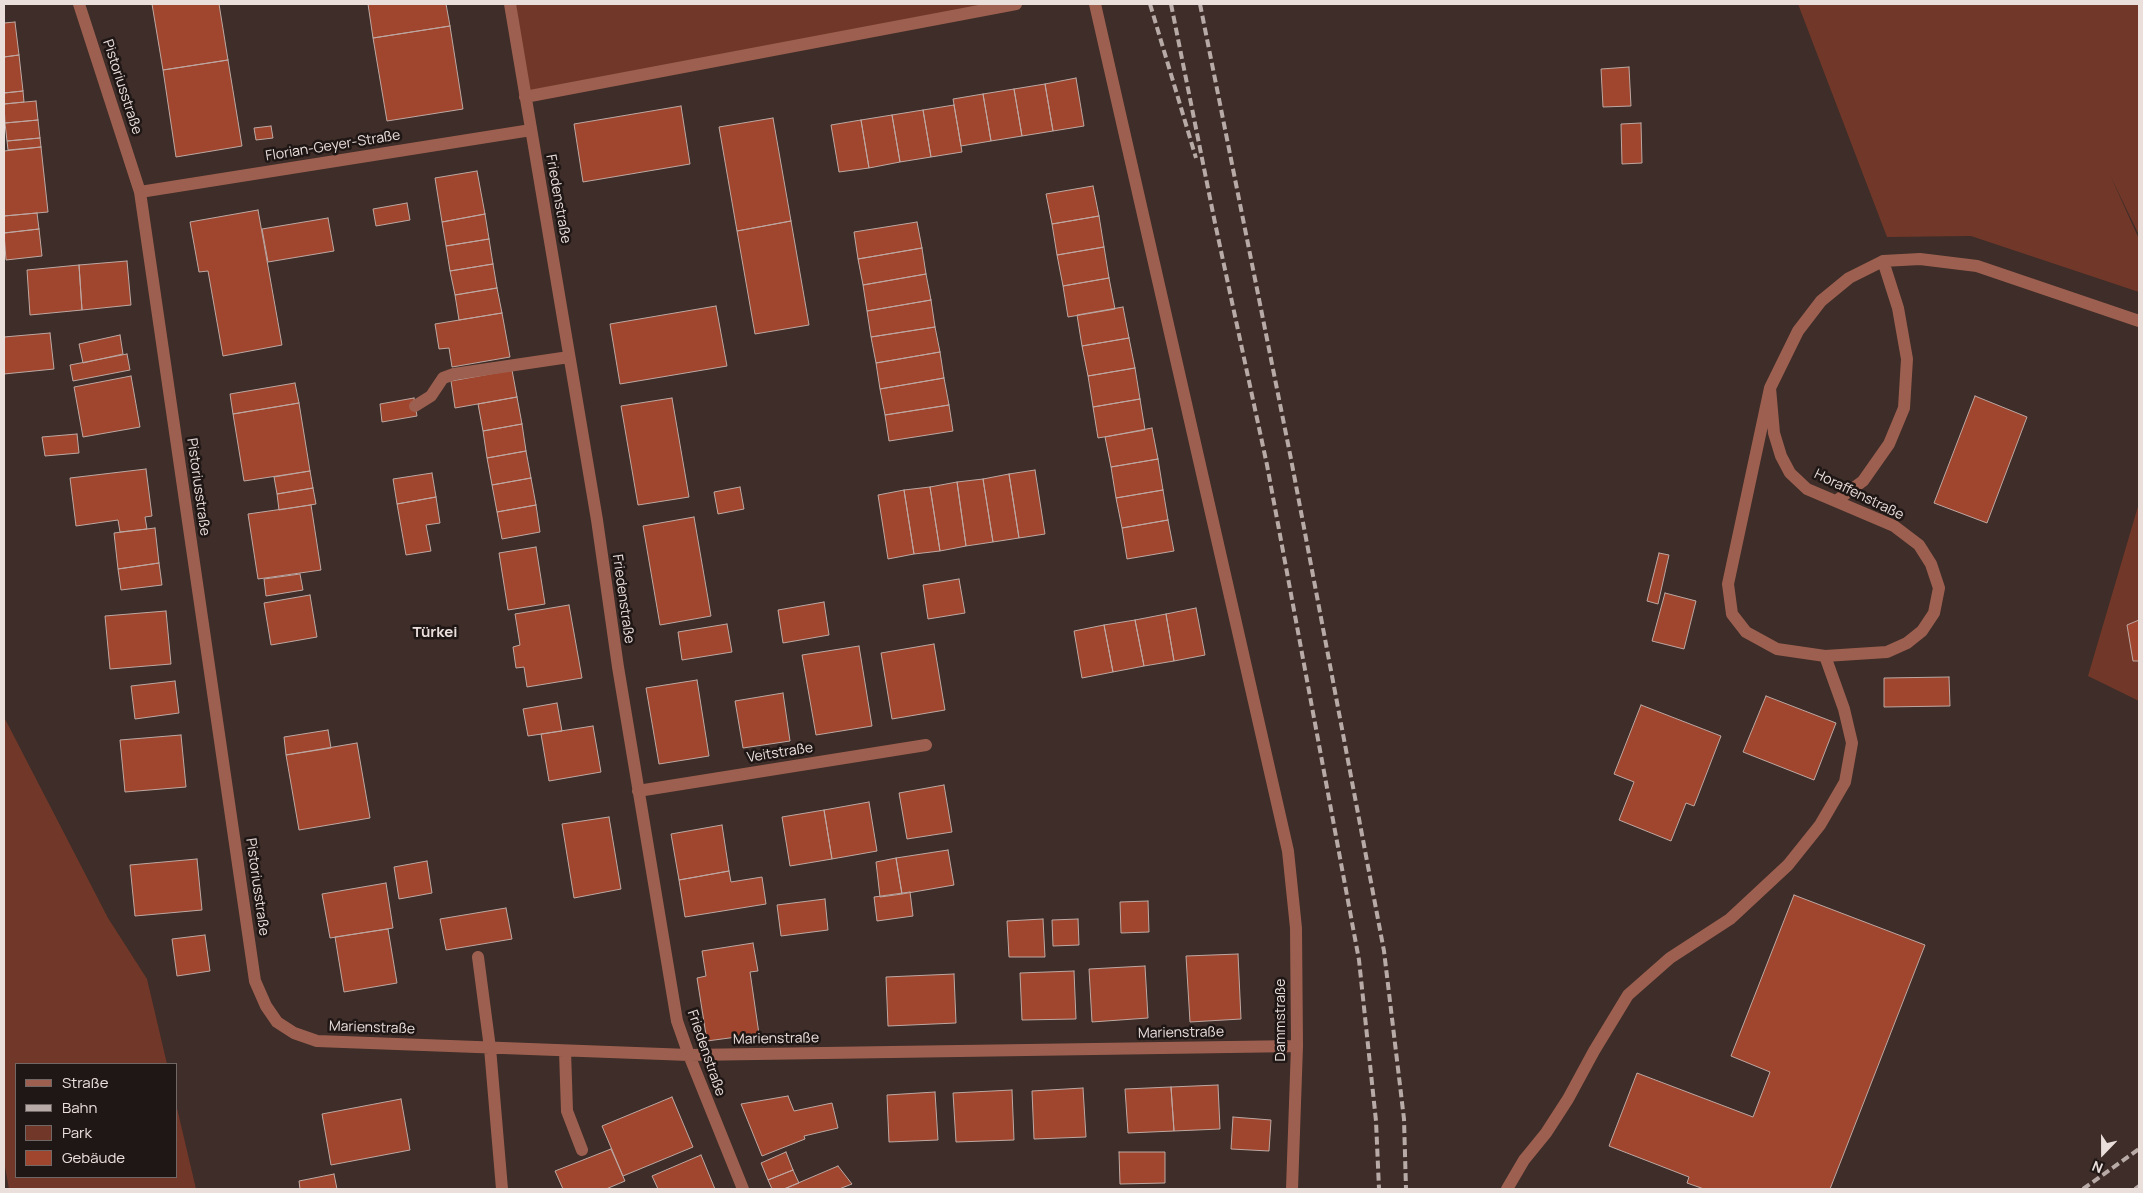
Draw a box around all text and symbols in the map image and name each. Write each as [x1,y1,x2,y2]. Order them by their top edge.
street label: Pistoriusstraße [99,37,145,137]
street label: Florian-Geyer-Straße [264,127,402,165]
street label: Friedenstraße [542,153,574,245]
street label: Pistoriusstraße [183,437,213,537]
street label: Horaffenstraße [1811,466,1907,524]
street label: Friedenstraße [608,553,638,645]
district label: Türkei [413,624,457,642]
street label: Veitstraße [746,739,814,767]
street label: Pistoriusstraße [242,837,272,937]
street label: Dammstraße [1273,979,1289,1061]
street label: Friedenstraße [683,1008,729,1098]
street label: Marienstraße [329,1018,415,1038]
street label: Marienstraße [1138,1024,1224,1042]
street label: Marienstraße [733,1030,819,1048]
legend [15,1063,178,1178]
text: Straße [62,1072,108,1093]
text: Bahn [62,1097,97,1118]
text: Park [62,1122,92,1143]
north arrow [2078,1128,2128,1178]
text: Gebäude [62,1147,125,1168]
text: N [2089,1157,2105,1178]

